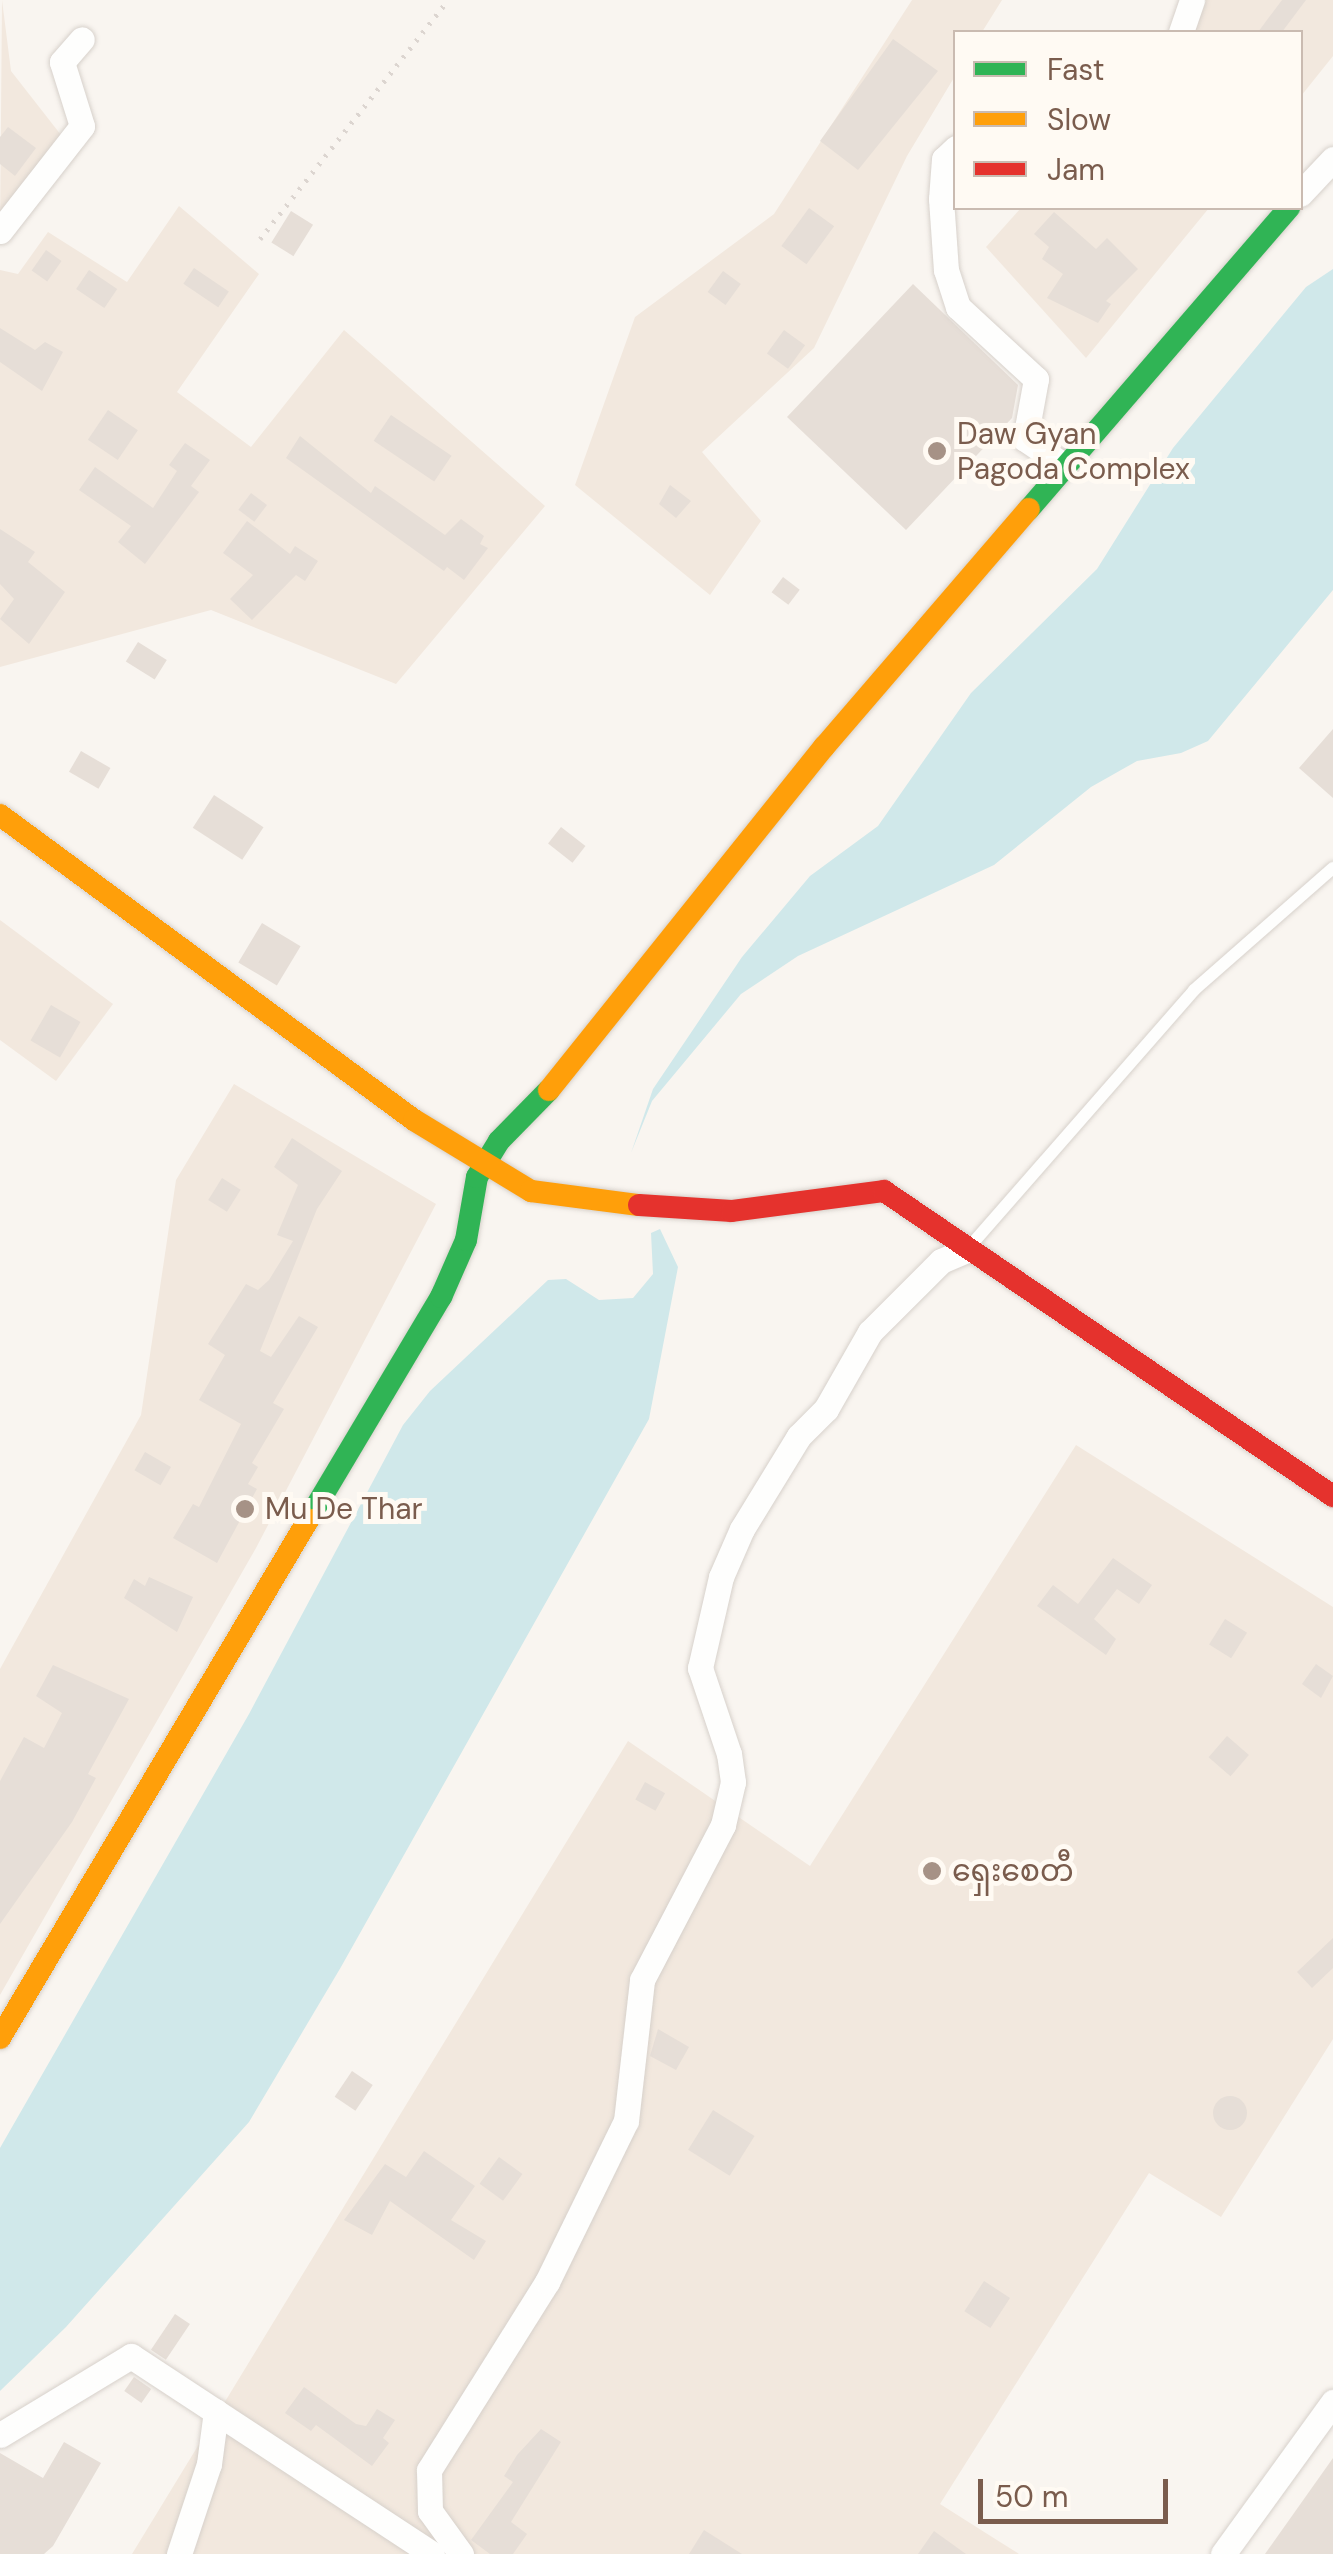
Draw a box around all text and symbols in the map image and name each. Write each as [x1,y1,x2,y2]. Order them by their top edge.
legend [953,30,1303,210]
text: Fast [1047,50,1105,89]
text: Slow [1047,100,1111,139]
text: Jam [1047,150,1105,189]
place label: Daw Gyan Pagoda Complex [957,416,1190,486]
marker: Daw Gyan Pagoda Complex [926,440,948,462]
place label: Mu De Thar [265,1491,423,1527]
marker: Mu De Thar [234,1498,256,1520]
place label: ရှေးစေတီ [952,1853,1074,1889]
marker: ရှေးစေတီ [921,1860,943,1882]
scale bar [983,2459,1173,2521]
text: 50 m [995,2477,1069,2516]

